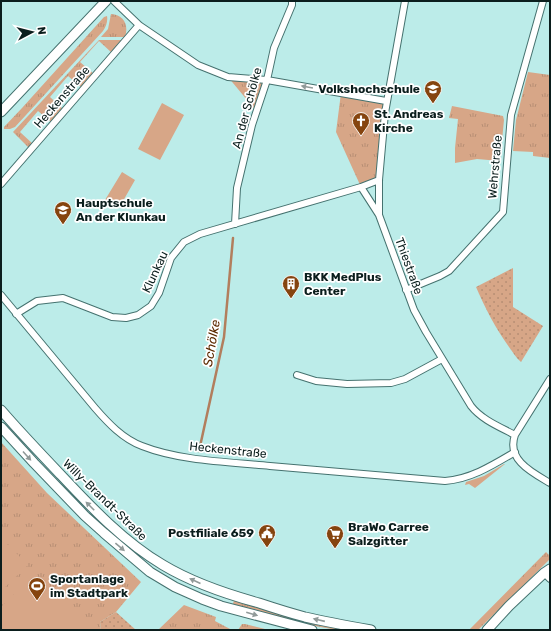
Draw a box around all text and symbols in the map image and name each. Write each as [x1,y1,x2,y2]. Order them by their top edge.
north arrow [12,12,52,52]
text: N [34,26,48,36]
street label: Heckenstraße [31,63,93,131]
street label: An der Schölke [229,66,265,150]
school or university icon: Volkshochschule [423,79,443,104]
place label: Volkshochschule [318,82,420,96]
one-way arrow [301,84,313,90]
place label: St. Andreas Kirche [374,107,444,135]
church icon: St. Andreas Kirche [351,111,371,136]
street label: Wehrstraße [485,134,505,199]
place label: Hauptschule An der Klunkau [76,196,166,224]
school or university icon: Hauptschule An der Klunkau [53,200,73,225]
street label: Thiestraße [392,236,426,297]
street label: Klunkau [139,249,171,295]
place label: BKK MedPlus Center [304,270,382,298]
building icon: BKK MedPlus Center [281,274,301,299]
water label: Schölke [200,318,223,368]
street label: Heckenstraße [189,439,268,461]
one-way arrow [23,451,32,461]
street label: Willy-Brandt-Straße [60,456,150,544]
one-way arrow [85,501,95,511]
place label: BraWo Carree Salzgitter [348,520,429,548]
public building icon: Postfiliale 659 [257,523,277,548]
supermarket icon: BraWo Carree Salzgitter [325,524,345,549]
place label: Postfiliale 659 [168,526,254,540]
one-way arrow [115,542,125,551]
place label: Sportanlage im Stadtpark [50,572,128,600]
sports icon: Sportanlage im Stadtpark [27,576,47,601]
one-way arrow [189,578,201,585]
one-way arrow [246,611,258,617]
one-way arrow [313,617,325,623]

